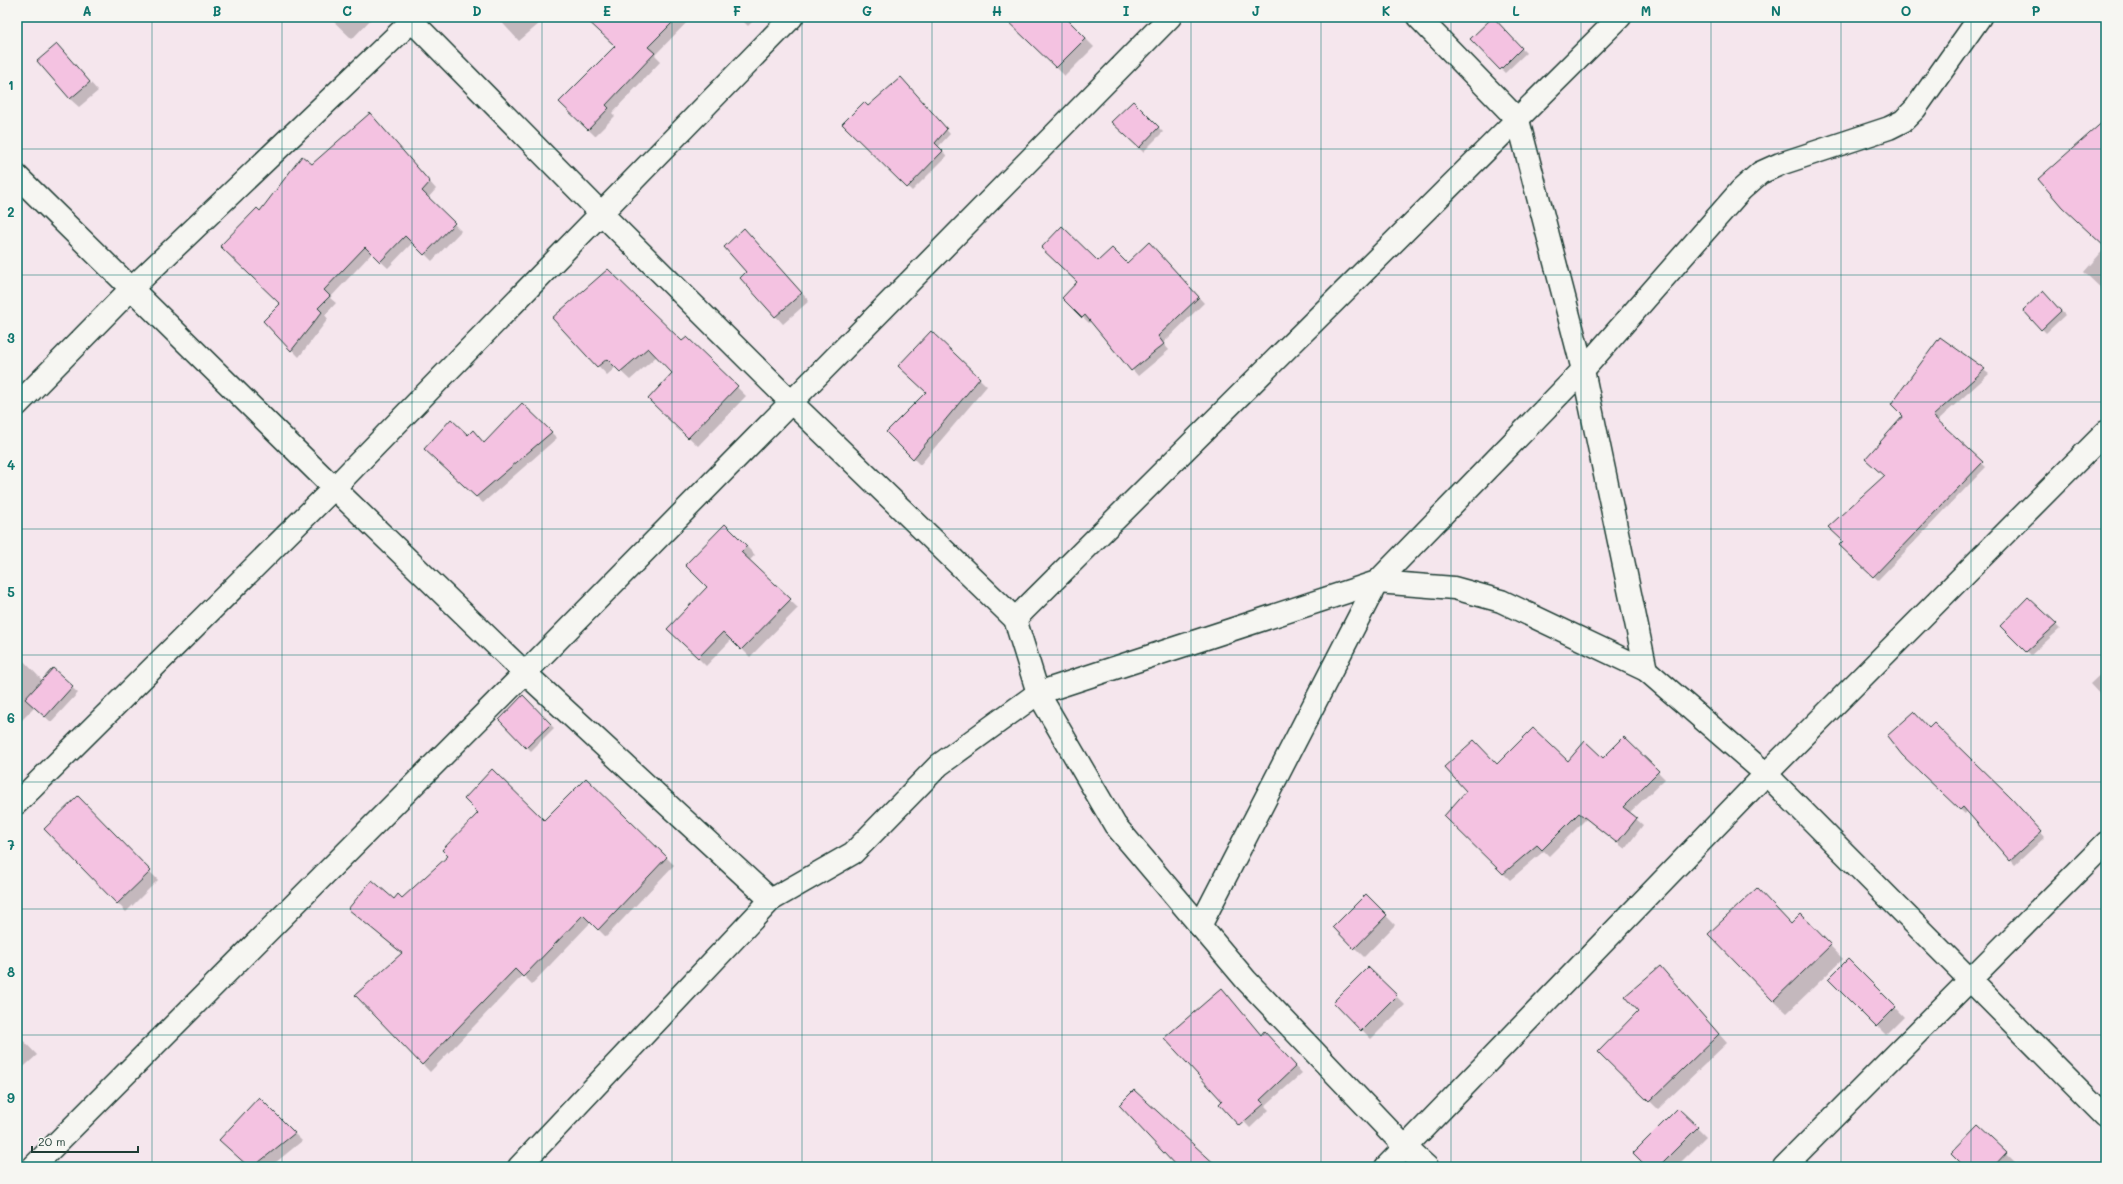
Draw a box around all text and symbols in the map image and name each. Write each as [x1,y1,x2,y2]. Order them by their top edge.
text: A [82,2,92,19]
text: B [213,2,222,19]
text: C [342,2,352,19]
text: D [472,2,482,19]
text: E [603,2,611,19]
text: F [733,2,741,19]
text: G [862,2,872,19]
text: H [992,2,1002,19]
text: I [1123,2,1130,19]
text: J [1252,2,1260,19]
text: K [1382,2,1391,19]
text: L [1512,2,1520,19]
text: M [1641,2,1651,19]
text: N [1771,2,1781,19]
text: O [1901,2,1911,19]
text: P [2032,2,2041,19]
text: 1 [8,76,14,93]
text: 2 [7,203,15,220]
text: 3 [7,329,15,346]
text: 4 [7,456,15,473]
text: 5 [7,583,15,600]
text: 6 [7,709,15,726]
text: 7 [7,836,15,853]
text: 8 [7,963,15,980]
text: 9 [7,1089,15,1106]
scale bar [32,1128,138,1154]
text: 20 m [38,1133,66,1149]

